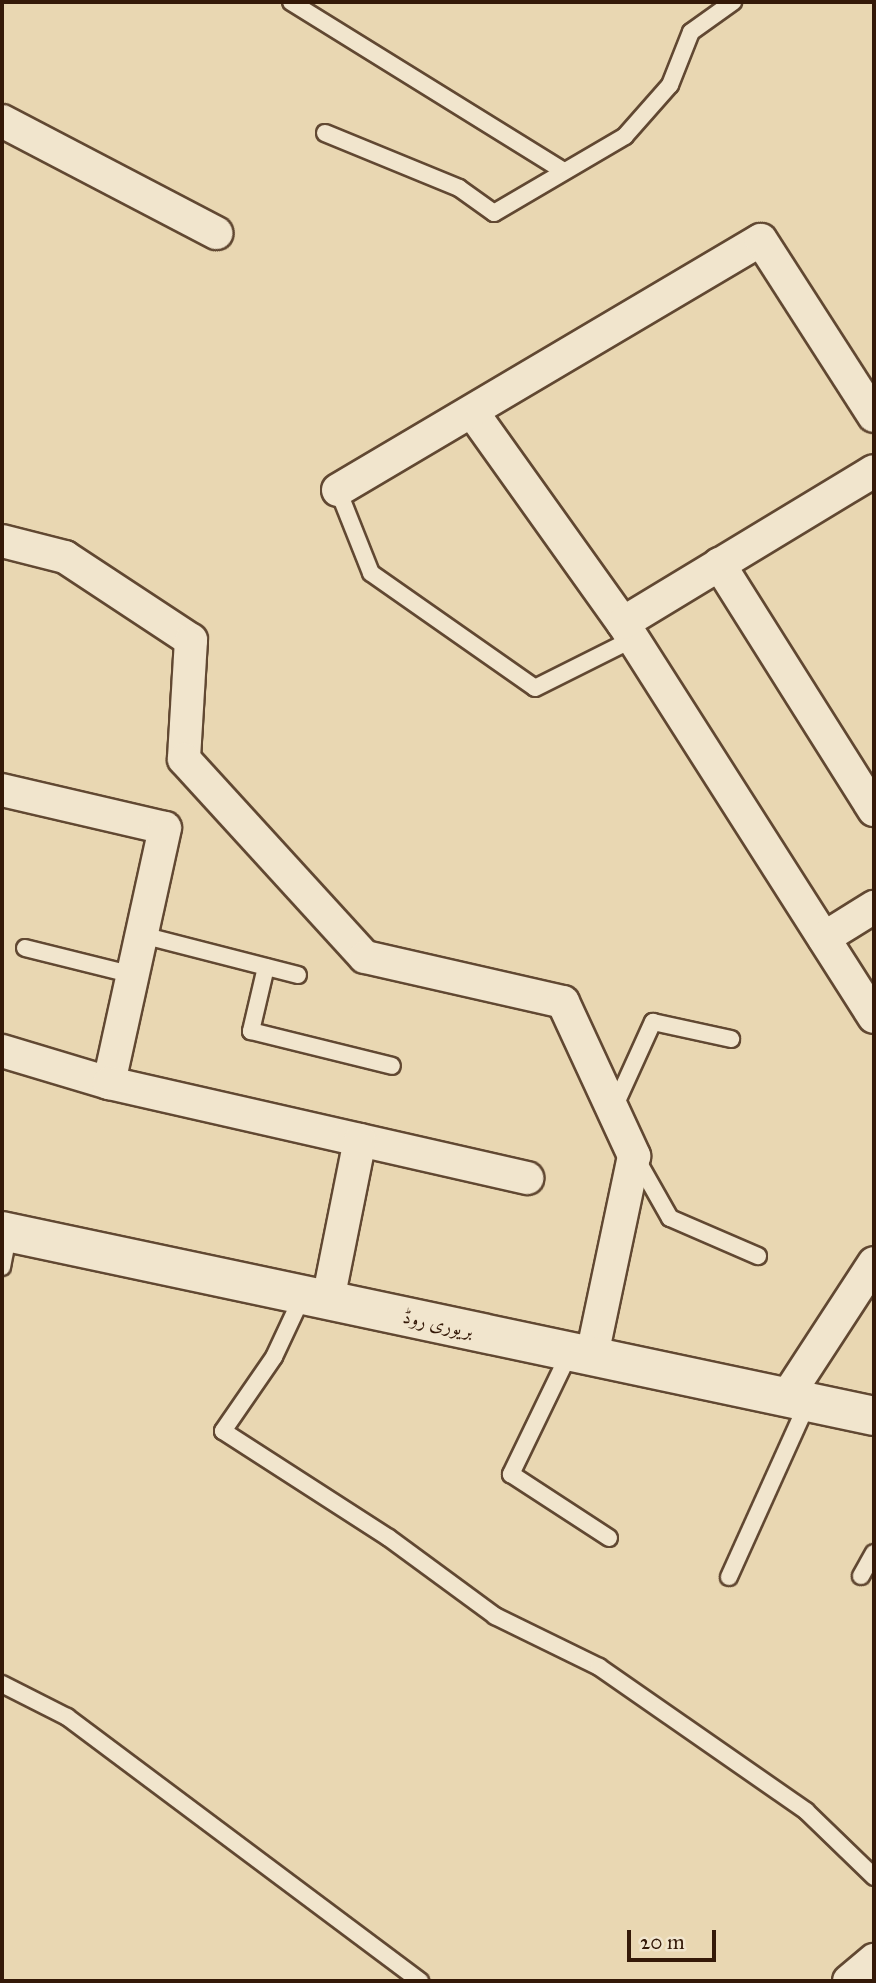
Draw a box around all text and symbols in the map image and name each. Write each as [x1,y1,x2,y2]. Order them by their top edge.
street label: بریوری روڈ [401,1305,475,1343]
scale bar [631,1916,720,1960]
text: 20 m [640,1929,685,1955]

